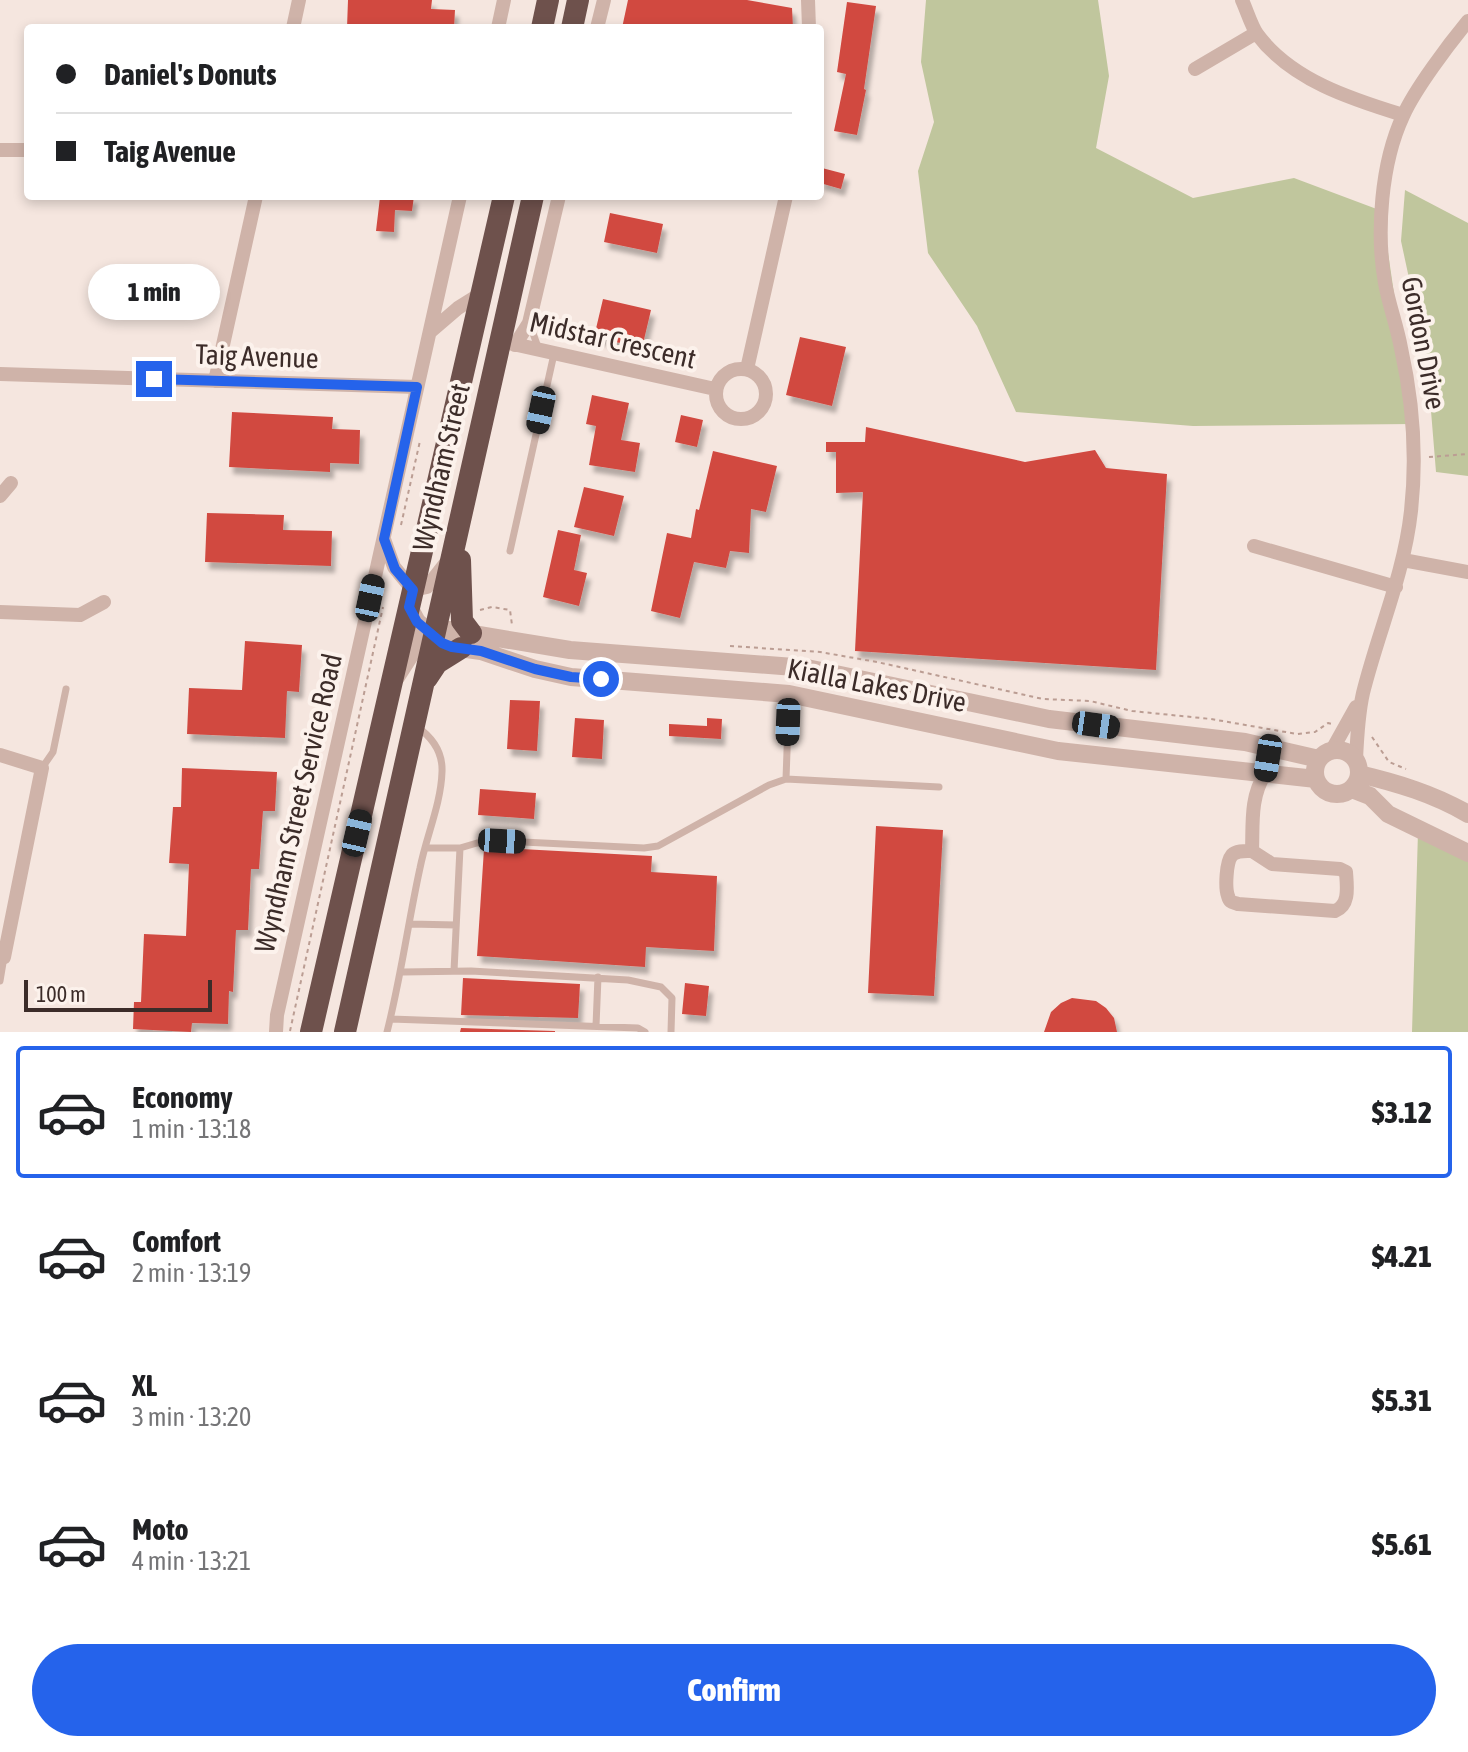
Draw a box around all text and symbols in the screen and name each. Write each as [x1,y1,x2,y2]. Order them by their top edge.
text: Daniel's Donuts [104,57,277,91]
text: Taig Avenue [104,134,236,168]
callout: 1 min [88,263,220,319]
street label: Gordon Drive [1395,274,1453,412]
text: 1 min [127,277,181,307]
street label: Midstar Crescent [527,305,699,375]
street label: Taig Avenue [195,338,319,374]
route end [136,361,172,397]
street label: Wyndham Street [406,380,476,554]
car [524,384,558,436]
car [353,572,387,624]
street label: Wyndham Street Service Road [248,651,348,955]
street label: Kialla Lakes Drive [785,652,969,718]
route start [583,661,619,697]
car [775,698,801,746]
car [1071,710,1121,740]
car [1252,732,1284,784]
car [340,807,374,859]
car [477,828,527,854]
scale bar [24,976,212,1012]
text: 100 m [36,981,86,1007]
icon: car [36,1076,108,1148]
text: Economy [132,1080,233,1114]
text: $3.12 [1372,1095,1432,1129]
text: 1 min · 13:18 [132,1114,251,1144]
icon: car [36,1220,108,1292]
text: Comfort [132,1224,221,1258]
text: $4.21 [1372,1239,1432,1273]
text: 2 min · 13:19 [132,1258,251,1288]
icon: car [36,1364,108,1436]
text: XL [132,1368,157,1402]
text: $5.31 [1372,1383,1432,1417]
text: 3 min · 13:20 [132,1402,251,1432]
icon: car [36,1508,108,1580]
text: Moto [132,1512,189,1546]
text: $5.61 [1372,1527,1432,1561]
text: 4 min · 13:21 [132,1546,251,1576]
button: Confirm [32,1644,1436,1736]

